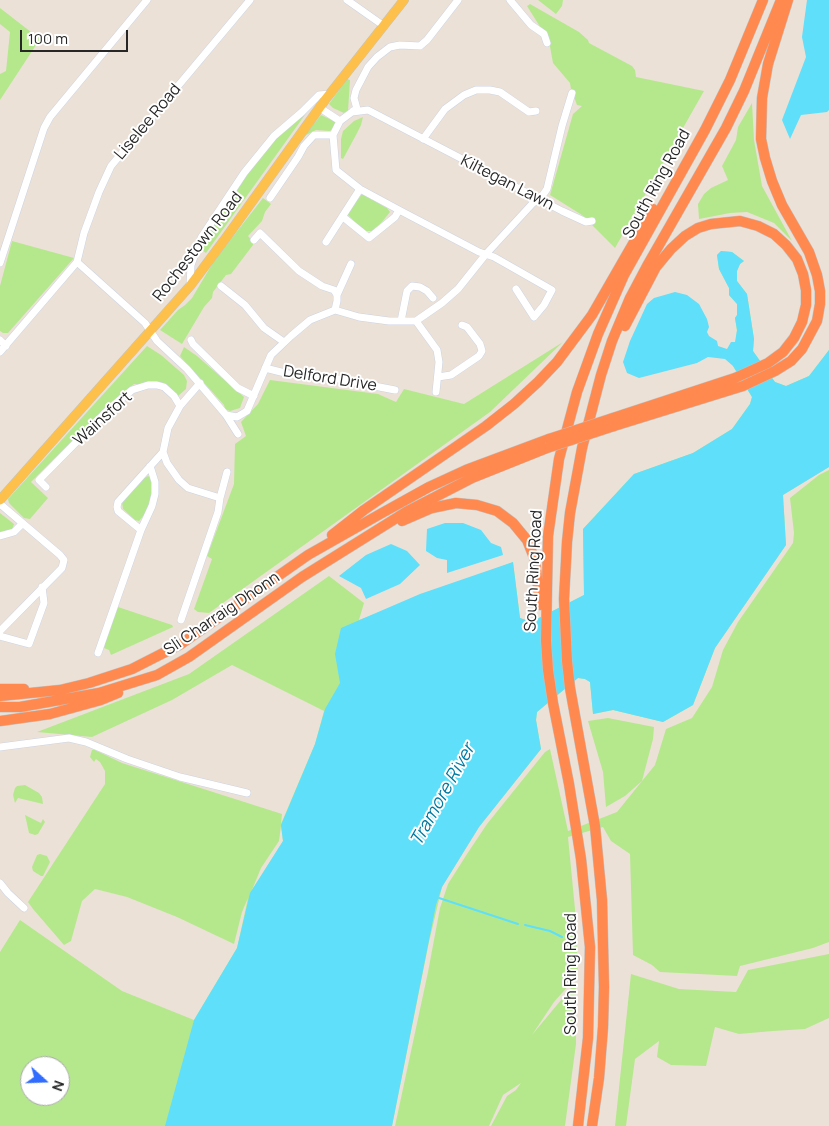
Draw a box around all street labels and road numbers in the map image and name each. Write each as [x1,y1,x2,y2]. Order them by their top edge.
street label: Liselee Road [111,80,185,164]
street label: South Ring Road [619,126,695,242]
street label: Kiltegan Lawn [457,151,557,215]
street label: Rochestown Road [149,188,247,306]
street label: Delford Drive [282,362,378,396]
street label: Wainsfort [70,388,136,450]
street label: South Ring Road [521,510,547,632]
street label: Sli Charraig Dhonn [160,568,284,660]
street label: South Ring Road [562,913,582,1035]

